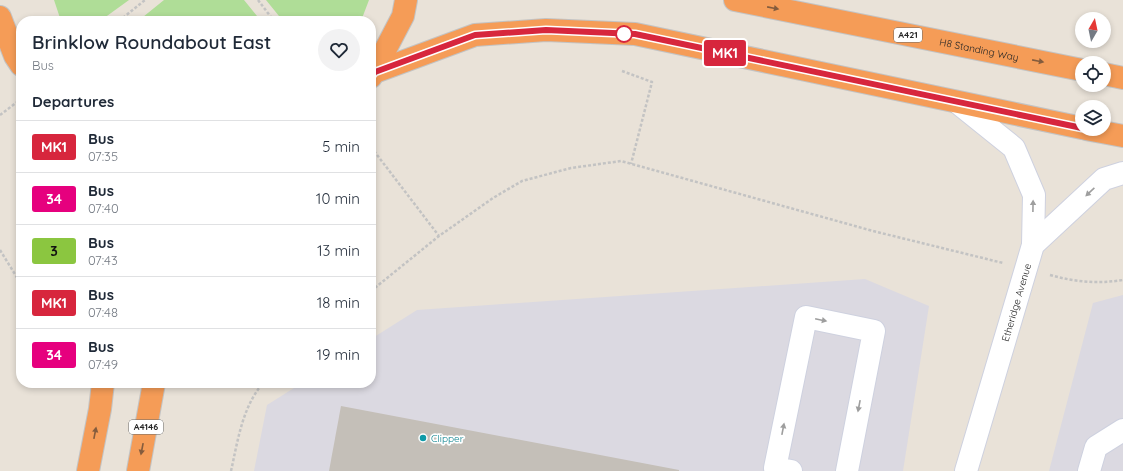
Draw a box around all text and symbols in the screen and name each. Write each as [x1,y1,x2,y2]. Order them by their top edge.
one-way arrow [767,6,779,12]
north arrow [1075,12,1111,48]
map controls [1075,12,1111,136]
unlabelled marker [615,25,633,43]
road number: A421 [894,28,922,42]
button: heart [318,29,360,71]
text: Brinklow Roundabout East [32,30,271,54]
street label: H8 Standing Way [938,35,1020,64]
line badge: MK1 [702,40,748,66]
text: MK1 [712,44,738,62]
button: locate [1075,56,1111,92]
text: Bus [32,57,54,73]
one-way arrow [1032,58,1044,64]
text: Departures [32,92,114,111]
button: layers [1075,100,1111,136]
text: Bus [88,129,114,148]
text: 5 min [322,137,360,156]
text: MK1 [41,138,67,156]
text: 07:35 [88,148,118,164]
text: Bus [88,181,114,200]
one-way arrow [1085,187,1095,196]
text: 10 min [316,189,360,208]
text: 34 [46,190,62,208]
text: 07:40 [88,200,119,216]
one-way arrow [1030,200,1037,212]
text: Bus [88,233,114,252]
text: 13 min [317,241,360,260]
text: 3 [50,242,58,260]
text: 07:43 [88,252,118,268]
street label: Etheridge Avenue [999,261,1034,343]
text: Bus [88,285,114,304]
text: 18 min [317,293,360,312]
text: MK1 [41,294,67,312]
text: 07:48 [88,304,118,320]
one-way arrow [815,318,827,324]
text: Bus [88,337,114,356]
text: 19 min [316,345,360,364]
text: 34 [46,346,62,364]
text: 07:49 [88,356,118,372]
one-way arrow [856,400,862,412]
road number: A4146 [129,420,163,434]
one-way arrow [780,423,786,436]
one-way arrow [93,427,99,439]
place label: Clipper [431,432,464,445]
marker: Clipper [418,433,428,443]
one-way arrow [138,443,144,455]

